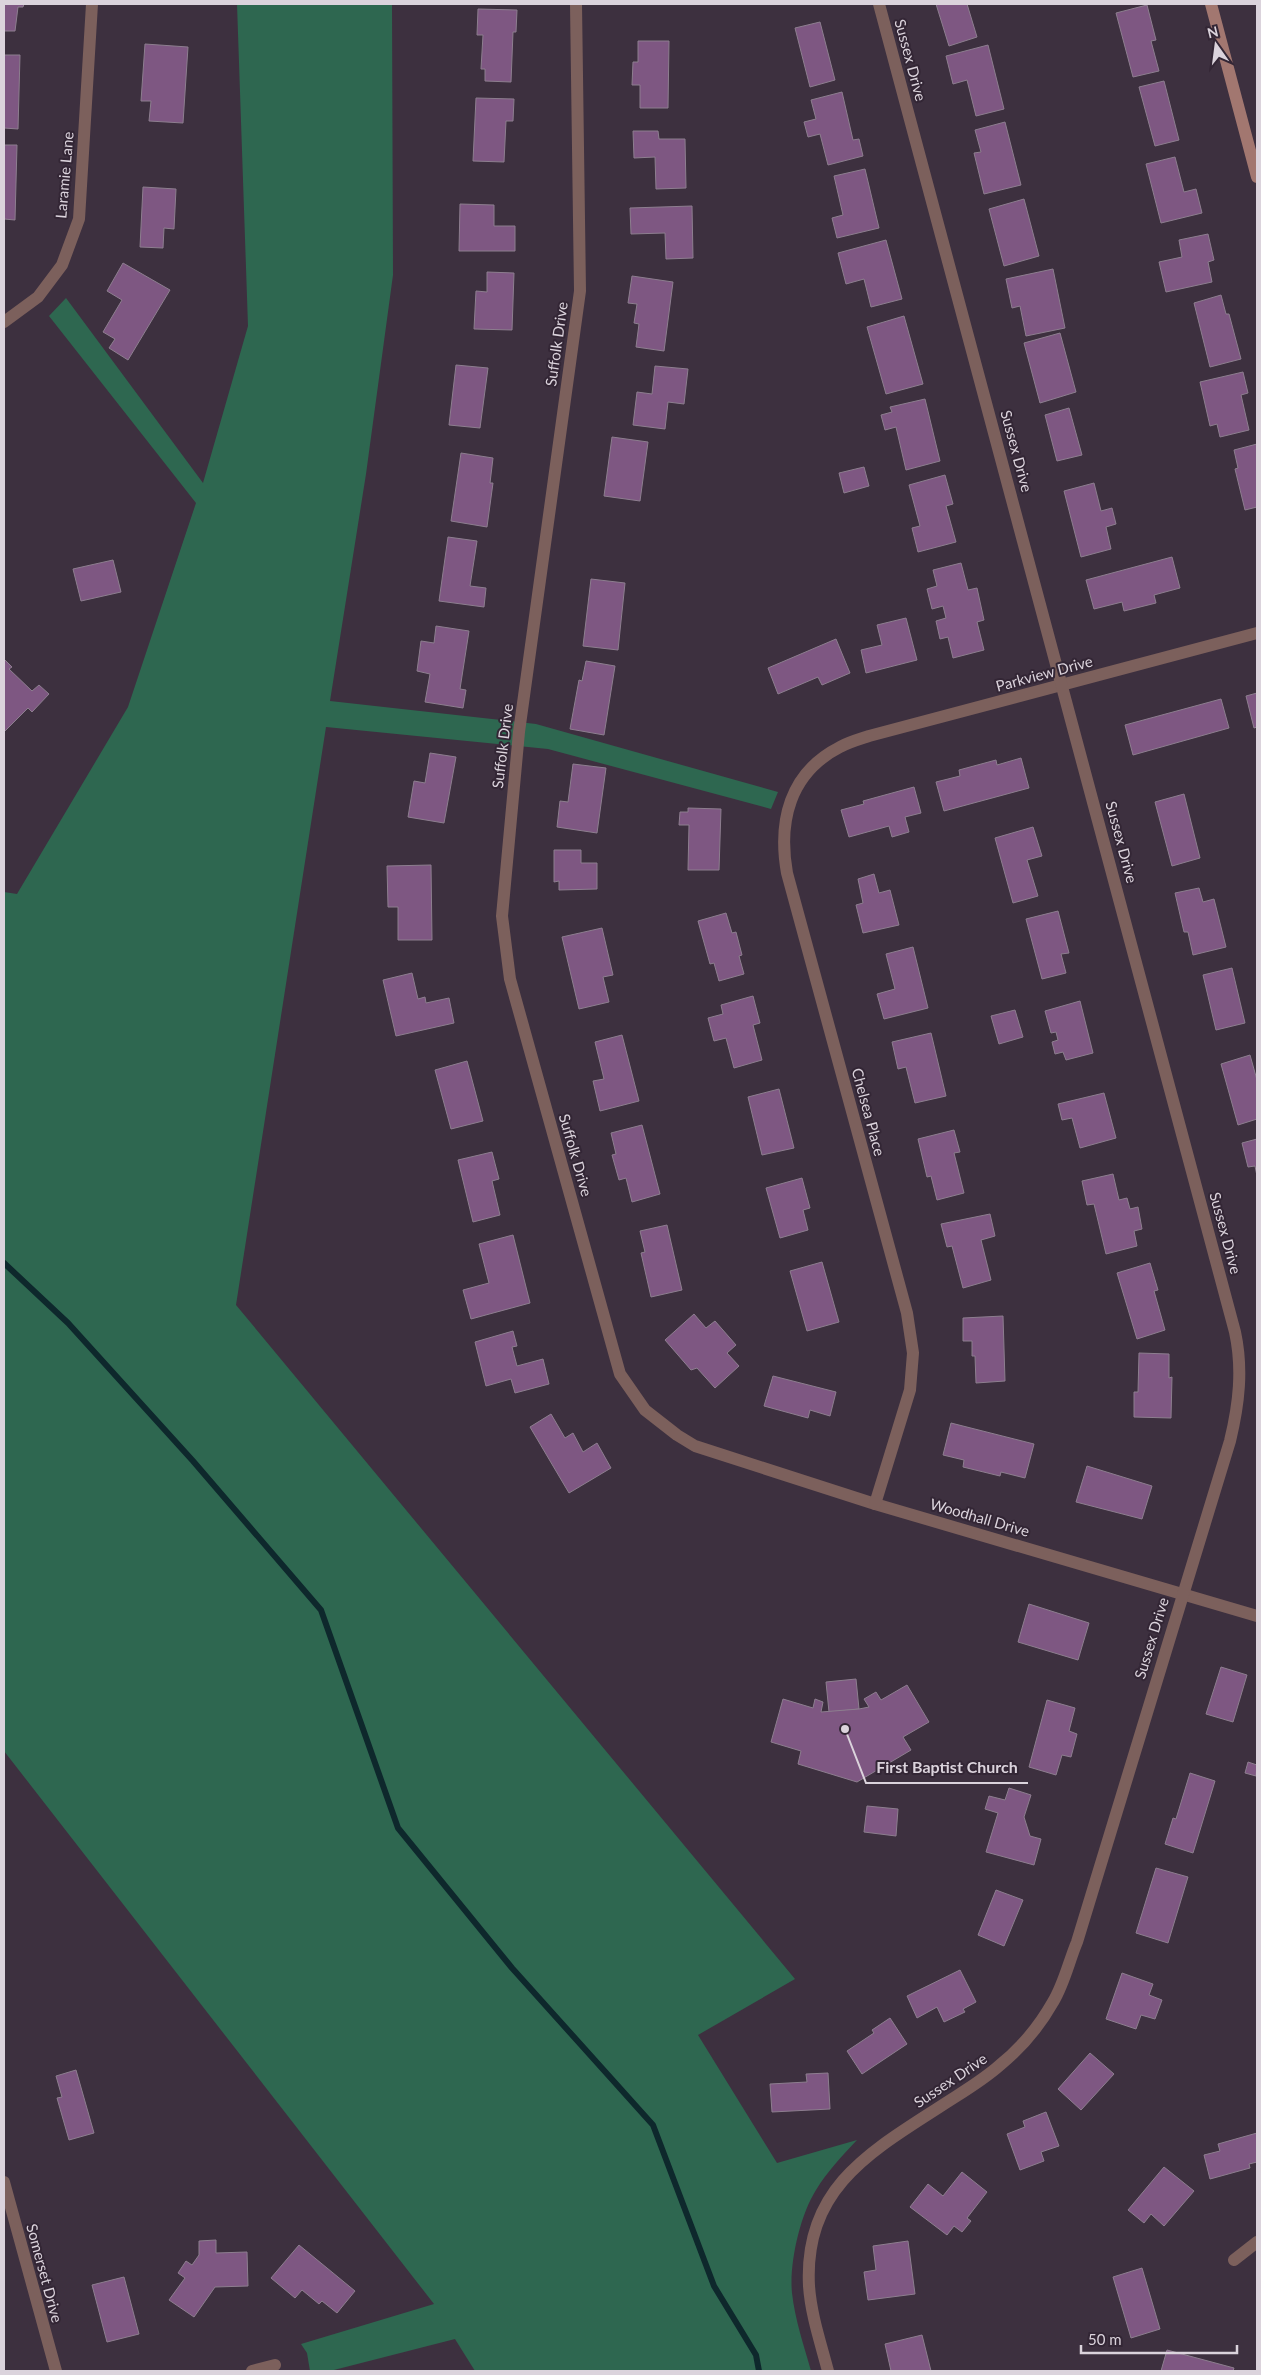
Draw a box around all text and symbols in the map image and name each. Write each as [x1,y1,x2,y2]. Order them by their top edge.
street label: Sussex Drive [891,17,931,103]
north arrow [1191,20,1241,70]
text: N [1205,22,1220,41]
street label: Laramie Lane [51,131,77,219]
street label: Suffolk Drive [541,300,571,388]
street label: Sussex Drive [997,408,1037,494]
street label: Parkview Drive [994,651,1094,695]
street label: Suffolk Drive [488,702,516,789]
street label: Sussex Drive [1102,799,1142,885]
street label: Chelsea Place [849,1066,889,1158]
street label: Suffolk Drive [556,1111,596,1199]
street label: Sussex Drive [1206,1190,1246,1276]
street label: Woodhall Drive [928,1494,1032,1540]
street label: Sussex Drive [1130,1595,1172,1681]
callout: First Baptist Church [866,1752,1028,1783]
text: First Baptist Church [876,1757,1018,1776]
street label: Sussex Drive [910,2049,990,2111]
street label: Somerset Drive [23,2222,67,2324]
scale bar [1081,2322,1237,2354]
text: 50 m [1088,2330,1122,2348]

